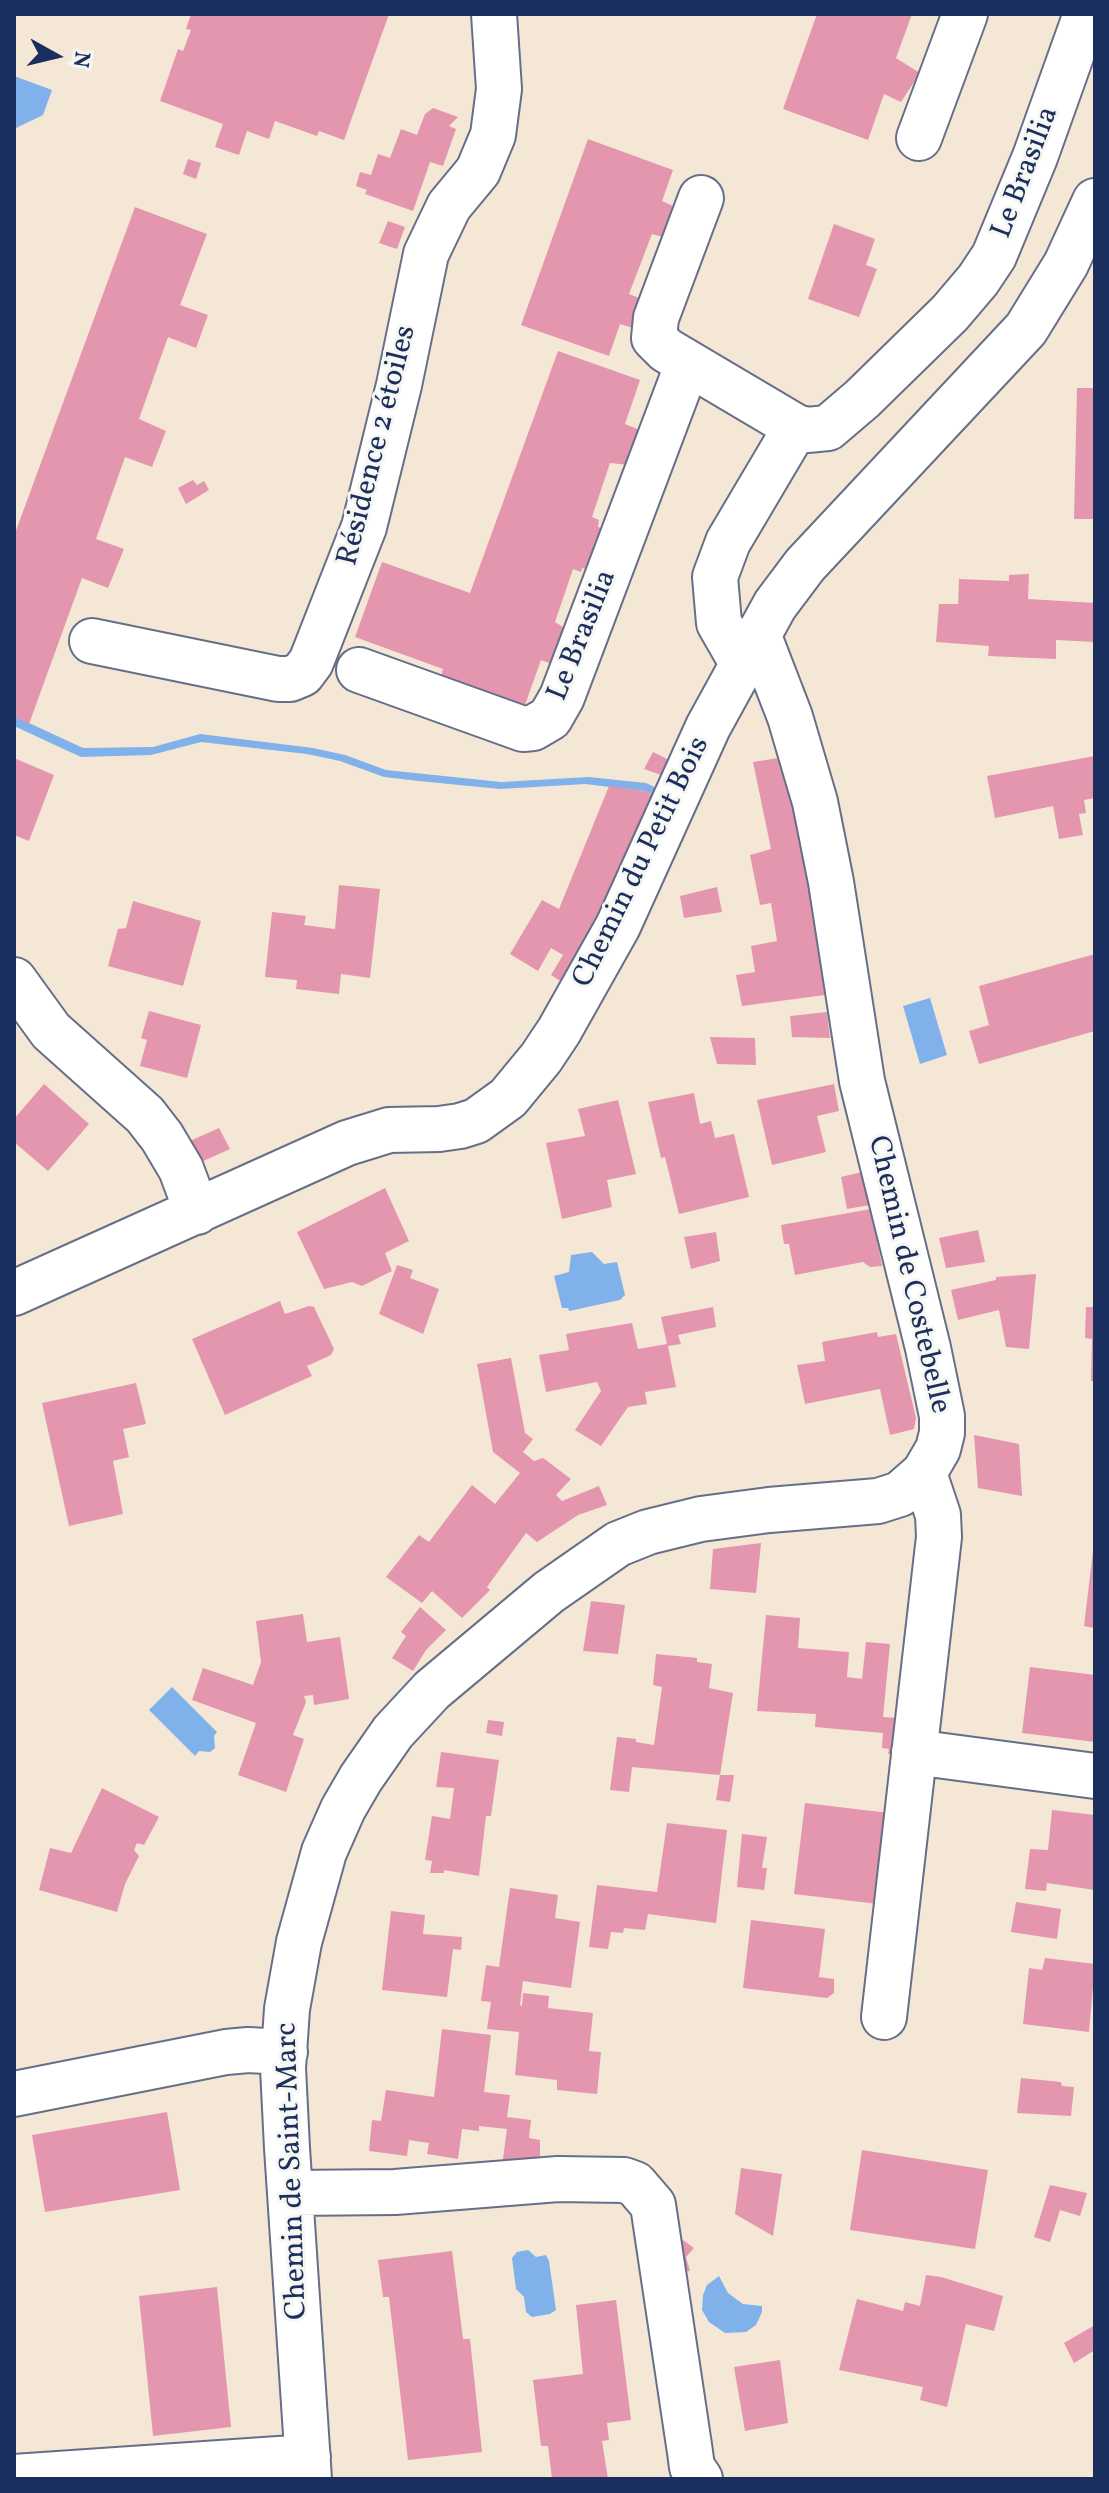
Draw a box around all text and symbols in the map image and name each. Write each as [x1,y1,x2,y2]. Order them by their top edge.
north arrow [16,16,96,96]
text: N [64,49,97,69]
street label: Le Brasilia [985,102,1069,244]
street label: Résidence 2 étoiles [332,322,426,570]
street label: Le Brasilia [541,565,627,707]
street label: Chemin du Petit Bois [567,732,719,994]
street label: Chemin de Costebelle [858,1133,956,1417]
street label: Chemin de Saint-Marc [271,2022,317,2320]

